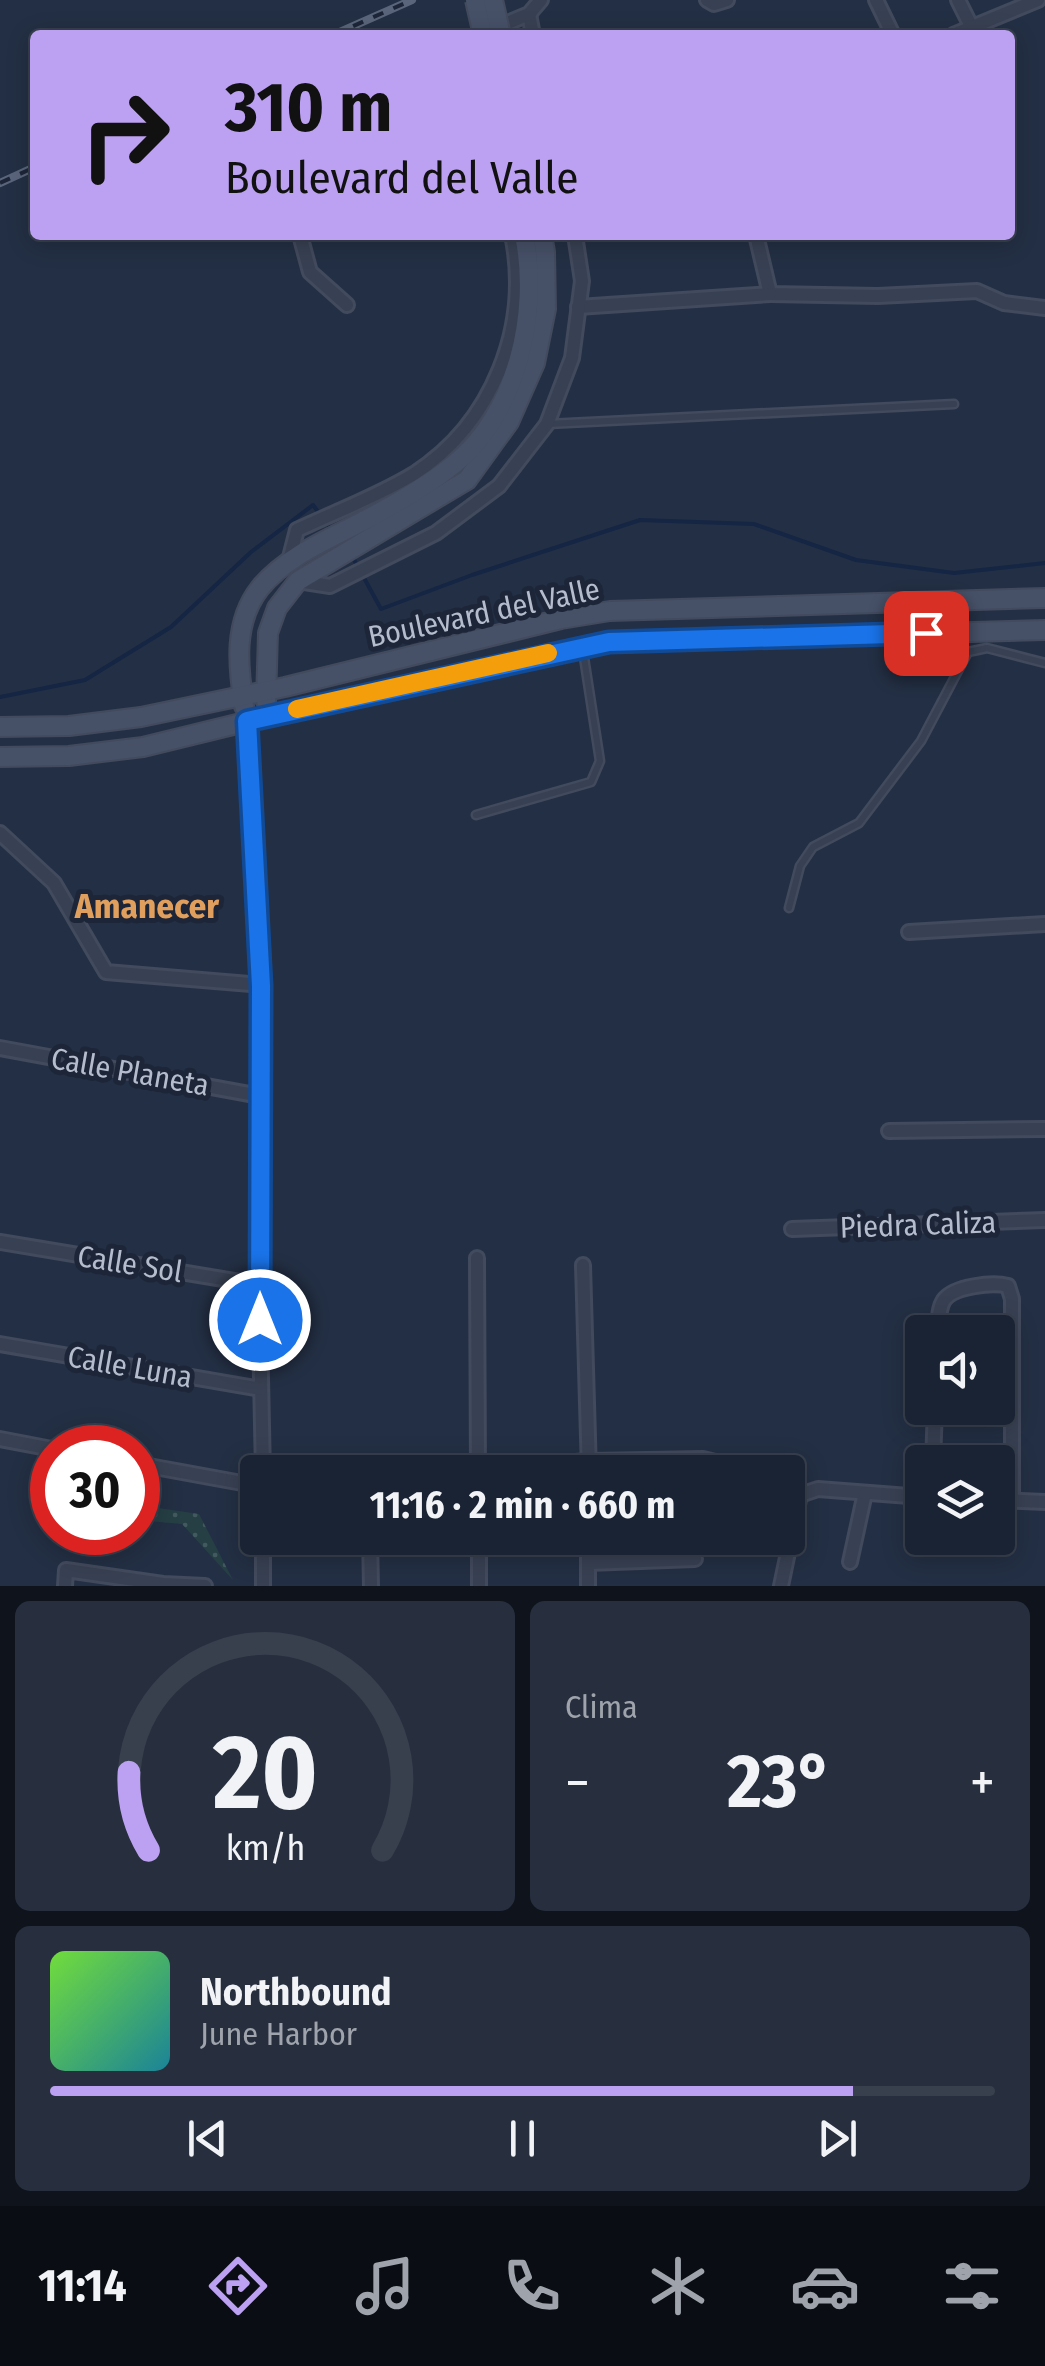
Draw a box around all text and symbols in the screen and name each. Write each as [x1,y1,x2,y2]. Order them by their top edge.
text: 310 m [225,66,393,150]
icon: right [60,70,190,200]
text: Boulevard del Valle [225,151,578,205]
street label: Boulevard del Valle [365,571,603,655]
pin [884,591,969,676]
icon: arrive [899,606,954,661]
district label: Amanecer [74,885,219,927]
street label: Calle Planeta [48,1040,212,1104]
street label: Piedra Caliza [839,1204,997,1246]
street label: Calle Sol [75,1238,185,1290]
position arrow [208,1268,312,1372]
map controls [905,1315,1015,1555]
button: sound [905,1315,1015,1425]
street label: Calle Luna [65,1338,195,1396]
speed limit sign: 30 [30,1425,160,1555]
button: layers [905,1445,1015,1555]
text: 11:16 · 2 min · 660 m [370,1482,675,1528]
text: Clima [565,1688,638,1726]
text: 20 [212,1711,317,1836]
text: 23° [727,1737,833,1827]
text: − [565,1750,590,1816]
text: + [970,1750,995,1816]
text: km/h [225,1827,305,1869]
text: Northbound [200,1969,392,2015]
text: June Harbor [200,2015,357,2053]
icon: previous [180,2111,235,2166]
icon: pause [495,2111,550,2166]
icon: next [810,2111,865,2166]
icon: directions [203,2251,273,2321]
icon: music [350,2251,420,2321]
icon: phone [497,2251,567,2321]
icon: climate [643,2251,713,2321]
icon: car [790,2251,860,2321]
icon: filters [937,2251,1007,2321]
text: 11:14 [38,2259,127,2313]

